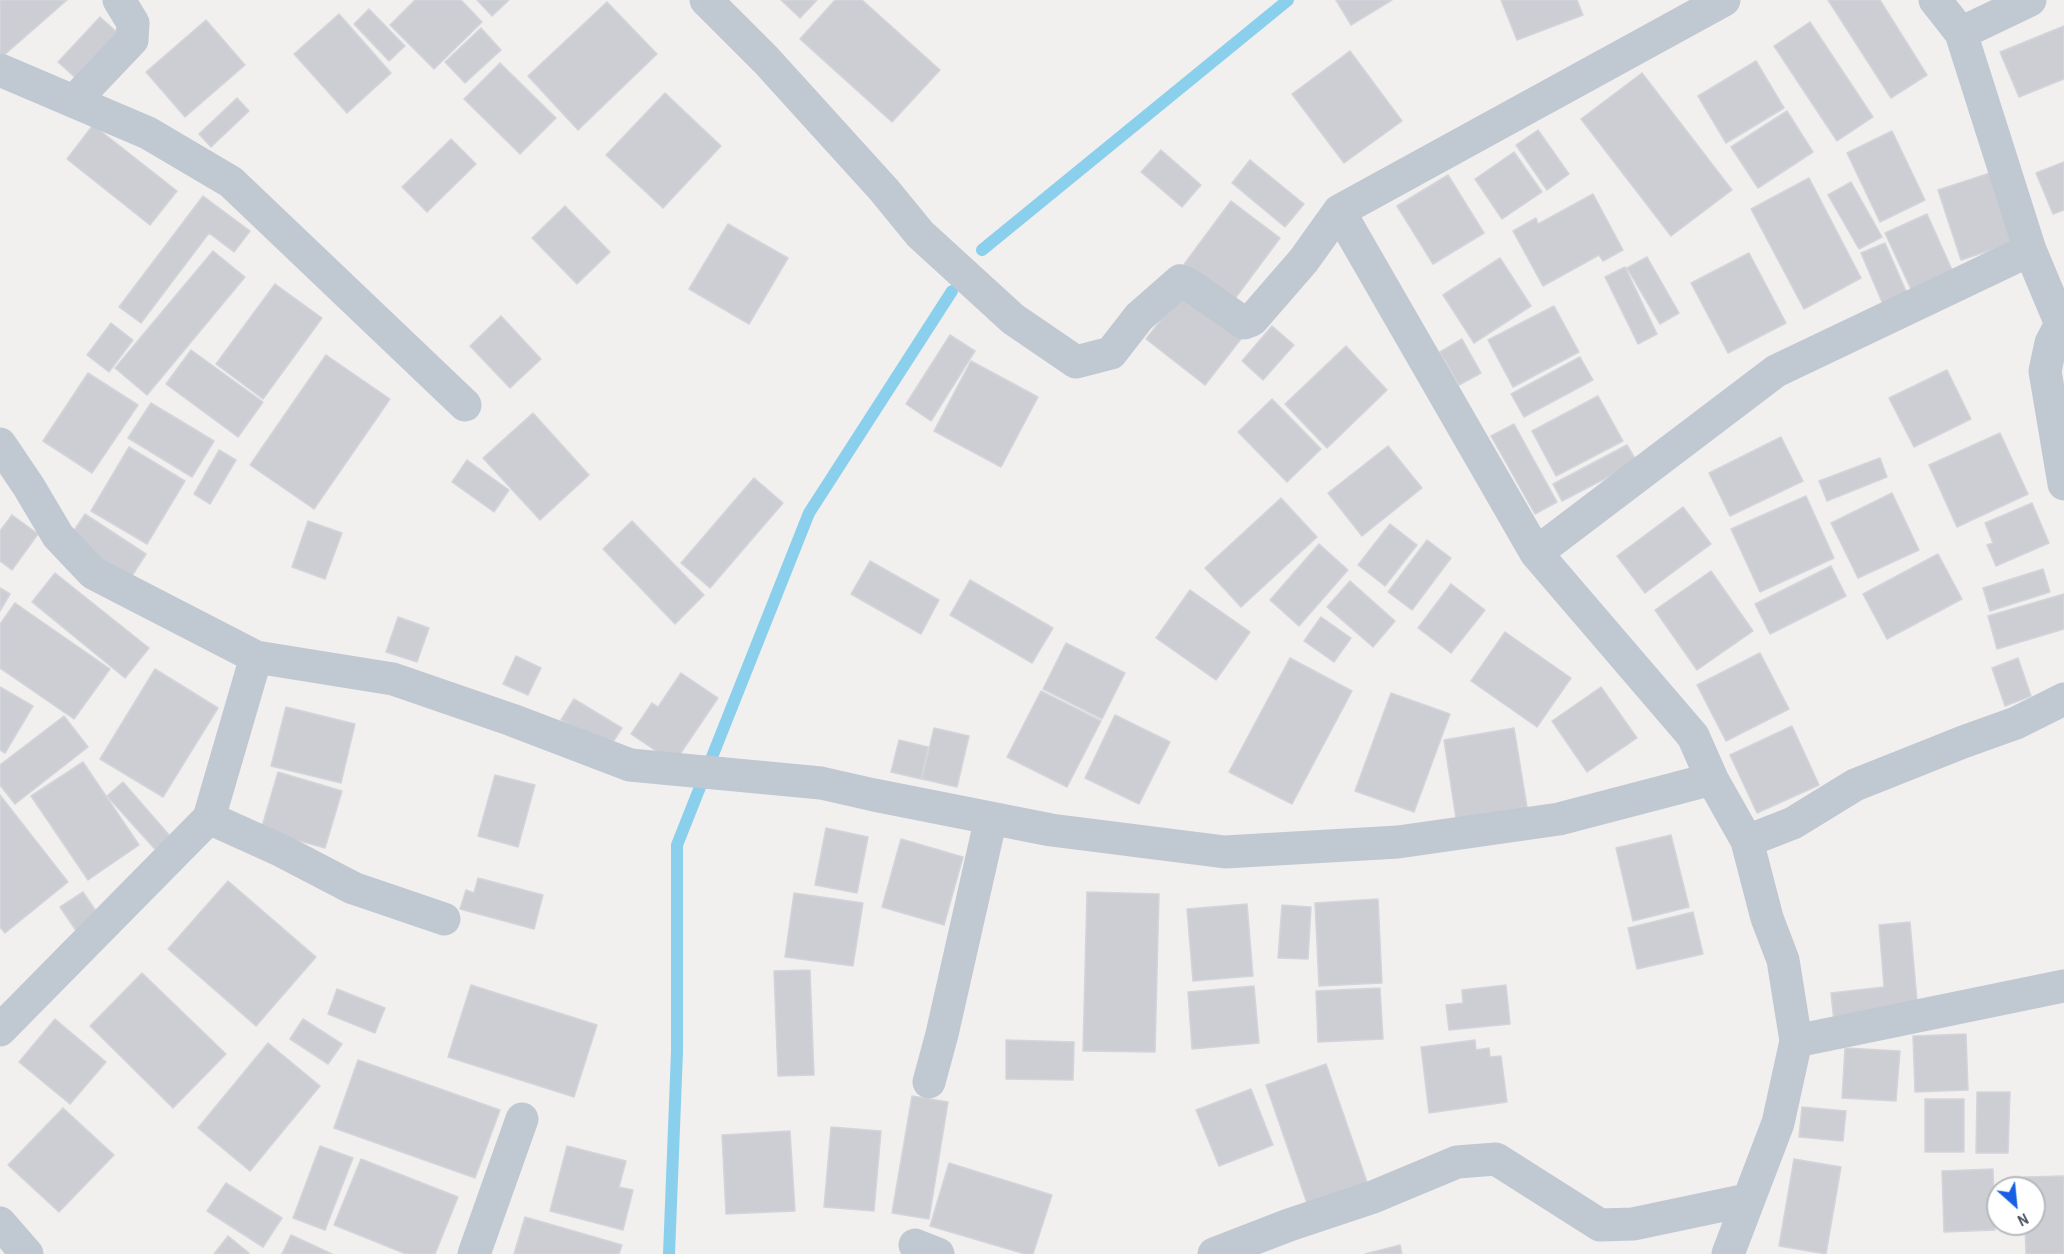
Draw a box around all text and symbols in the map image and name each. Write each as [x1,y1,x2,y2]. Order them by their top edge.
north arrow [1986,1176,2046,1236]
text: N [2014,1208,2032,1232]

